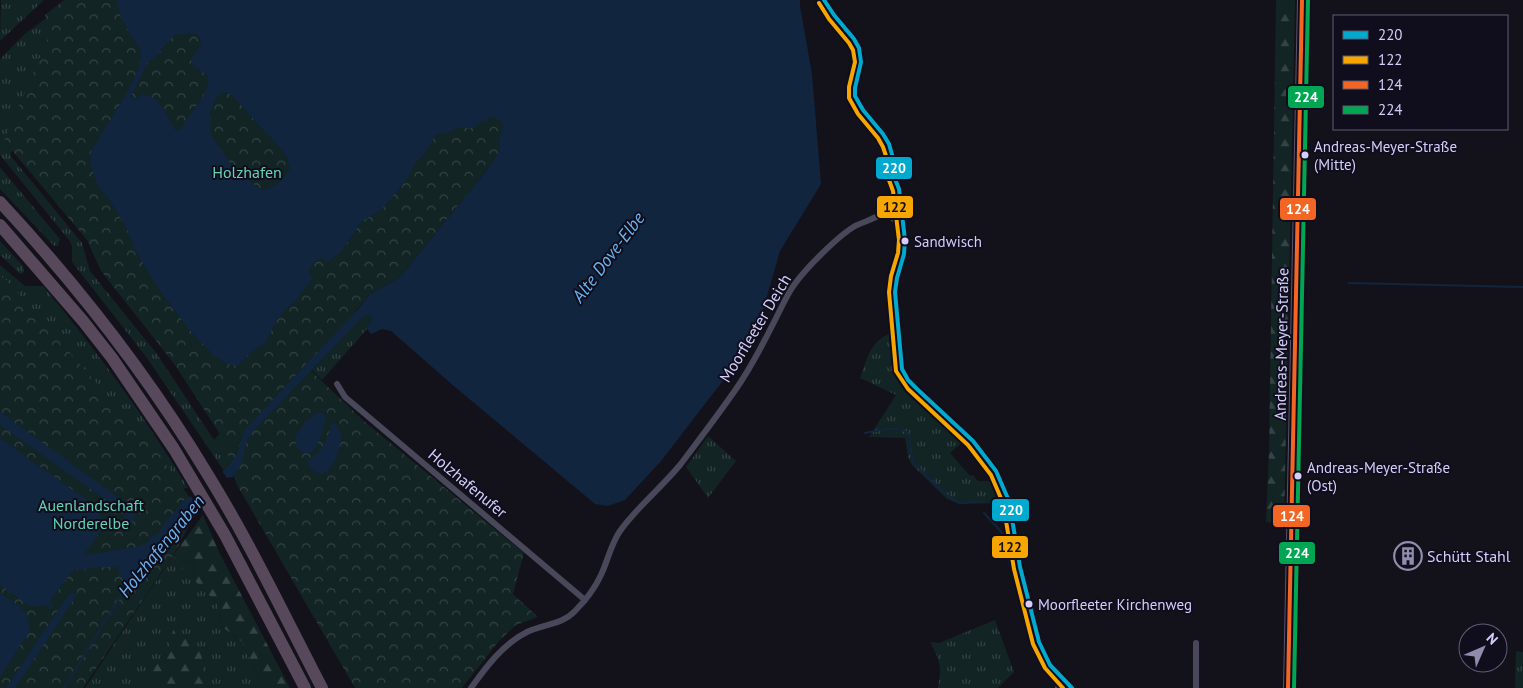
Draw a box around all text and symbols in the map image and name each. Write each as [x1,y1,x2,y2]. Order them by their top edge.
legend [1333,15,1508,130]
text: 220 [1378,25,1403,44]
text: 122 [1378,50,1403,69]
text: 124 [1378,75,1403,94]
line badge: 224 [1287,85,1325,109]
text: 224 [1294,88,1318,106]
text: 224 [1378,100,1403,119]
place label: Andreas-Meyer-Straße (Mitte) [1314,137,1457,174]
marker: Andreas-Meyer-Straße (Mitte) [1300,150,1310,160]
line badge: 220 [875,156,913,180]
text: 220 [882,159,906,177]
park label: Holzhafen [212,162,282,182]
line badge: 122 [876,195,914,219]
line badge: 124 [1279,197,1317,221]
text: 122 [883,198,907,216]
text: 124 [1286,200,1310,218]
water label: Alte Dove-Elbe [566,207,650,308]
place label: Sandwisch [914,232,982,251]
marker: Sandwisch [900,236,910,246]
street label: Andreas-Meyer-Straße [1270,268,1292,420]
street label: Moorfleeter Deich [715,270,795,386]
street label: Holzhafenufer [425,444,512,522]
place label: Andreas-Meyer-Straße (Ost) [1307,458,1450,495]
marker: Andreas-Meyer-Straße (Ost) [1293,471,1303,481]
water label: Holzhafengraben [113,490,209,602]
park label: Auenlandschaft Norderelbe [38,495,144,533]
line badge: 220 [991,498,1030,522]
text: 220 [999,501,1023,519]
line badge: 124 [1272,504,1311,528]
text: 124 [1280,507,1304,525]
line badge: 122 [991,535,1029,559]
text: 122 [998,538,1022,556]
line badge: 224 [1278,541,1316,565]
building icon: Schütt Stahl [1393,541,1423,571]
text: 224 [1285,544,1309,562]
place label: Schütt Stahl [1427,546,1511,566]
place label: Moorfleeter Kirchenweg [1038,595,1192,614]
marker: Moorfleeter Kirchenweg [1024,599,1034,609]
north arrow [1458,623,1508,673]
text: N [1483,629,1502,648]

